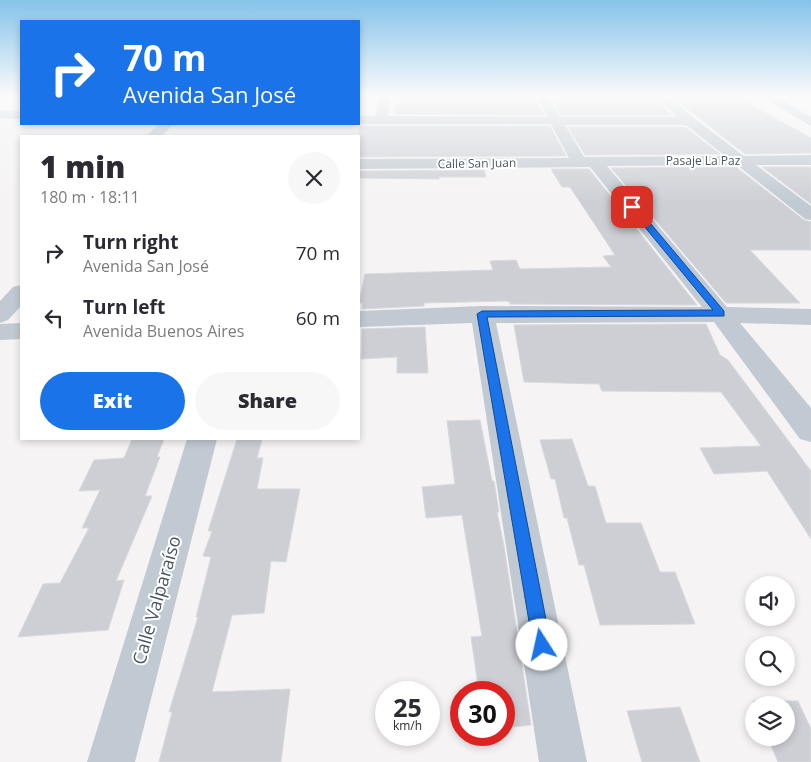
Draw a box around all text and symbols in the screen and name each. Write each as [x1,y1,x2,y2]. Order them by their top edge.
text: 70 m [123,34,206,81]
icon: right [40,40,105,105]
text: Avenida San José [123,79,296,109]
text: 1 min [40,146,125,187]
button: close [288,152,340,204]
street label: Pasaje La Paz [666,152,741,169]
street label: Calle San Juan [438,154,516,172]
text: 180 m · 18:11 [40,186,140,208]
pin [611,186,653,228]
icon: arrive [618,193,646,221]
text: Turn right [83,229,178,255]
icon: right [40,239,68,267]
text: 70 m [296,240,340,266]
text: Avenida San José [83,255,209,277]
text: Turn left [83,294,165,320]
icon: left [40,304,68,332]
text: 60 m [296,305,340,331]
text: Avenida Buenos Aires [83,320,244,342]
button: Exit [40,372,185,430]
button: Share [195,372,340,430]
street label: Calle Valparaíso [126,533,186,667]
map controls [745,576,795,746]
button: sound [745,576,795,626]
position arrow [515,618,567,670]
button: search [745,636,795,686]
speed limit sign: 30 [450,681,515,746]
text: 25 [393,690,422,724]
button: layers [745,696,795,746]
text: km/h [393,717,422,734]

